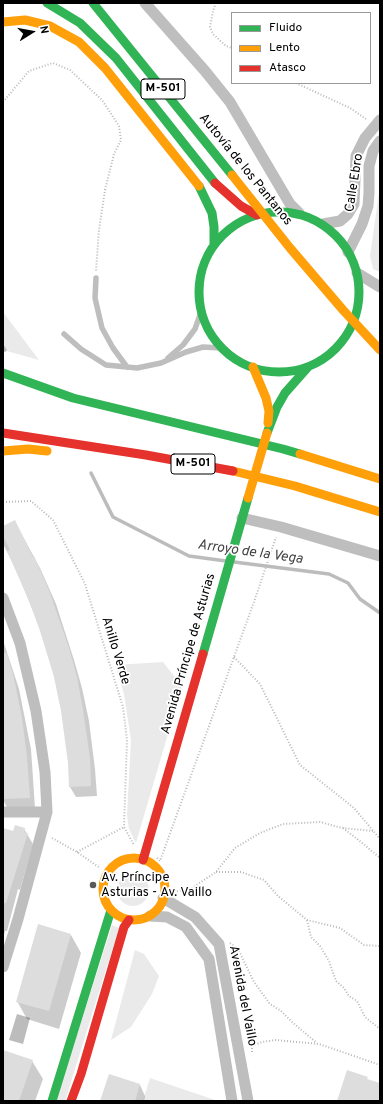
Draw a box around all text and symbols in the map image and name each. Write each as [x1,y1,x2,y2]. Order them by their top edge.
north arrow [12,12,52,52]
legend [231,12,371,84]
text: Fluido [269,20,302,36]
text: N [36,24,51,35]
text: Lento [269,40,300,56]
text: Atasco [269,60,306,76]
road number: M-501 [141,79,185,99]
street label: Autovía de los Pantanos [195,111,295,229]
street label: Calle Ebro [343,153,367,213]
road number: M-501 [171,454,215,474]
water label: Arroyo de la Vega [196,537,304,569]
street label: Avenida Príncipe de Asturias [159,572,219,736]
street label: Anillo Verde [97,615,133,687]
place label: Av. Príncipe Asturias - Av. Vaillo [101,870,212,901]
marker: Av. Príncipe Asturias - Av. Vaillo [88,880,98,890]
street label: Avenida del Vaillo [225,944,259,1048]

